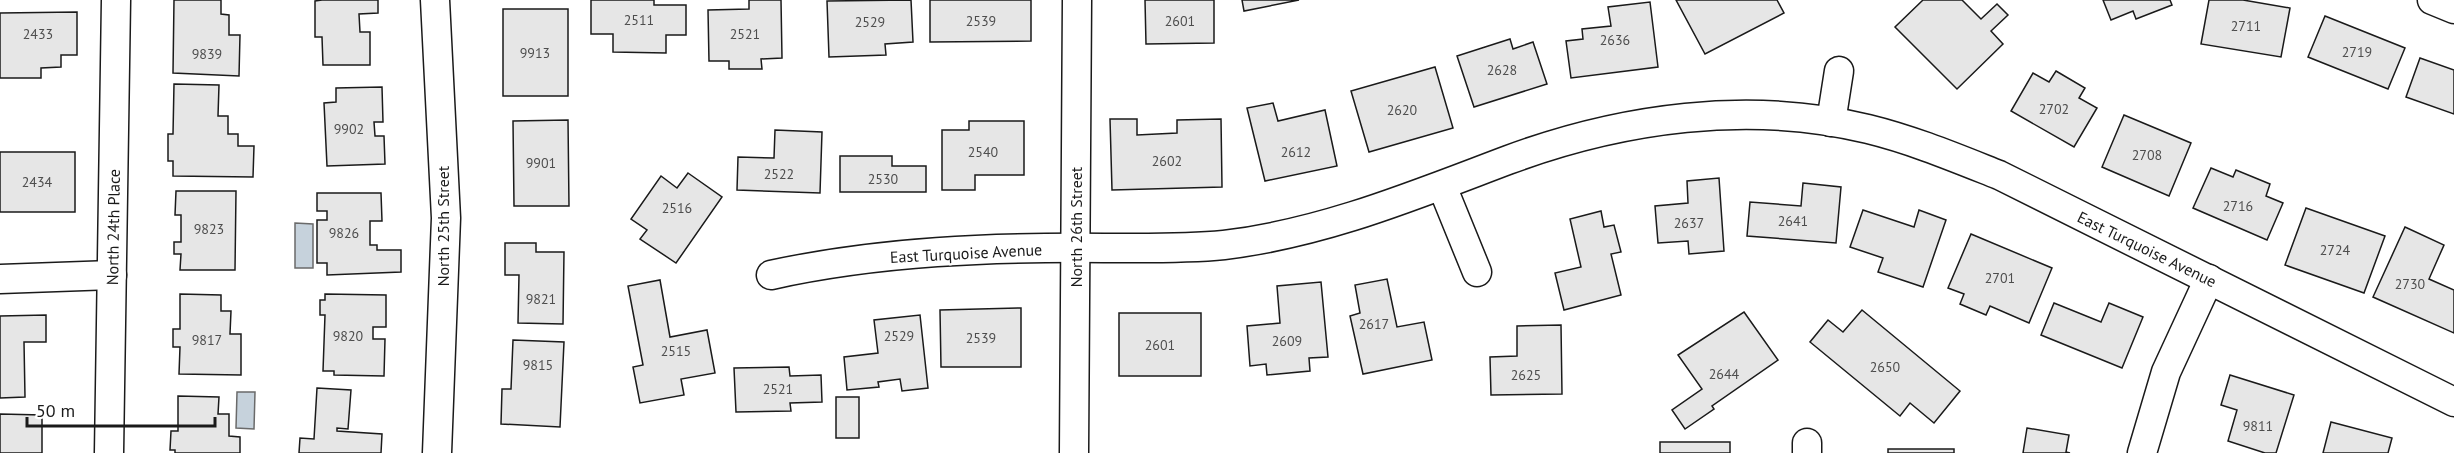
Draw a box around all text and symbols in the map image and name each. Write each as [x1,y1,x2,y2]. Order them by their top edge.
house number: 2511 [624,11,654,29]
house number: 2539 [966,12,996,30]
house number: 2601 [1165,12,1195,30]
house number: 2529 [855,13,885,31]
house number: 2711 [2231,17,2261,35]
house number: 2433 [23,25,53,43]
house number: 2521 [730,25,760,43]
house number: 2636 [1600,31,1630,49]
house number: 2719 [2342,43,2372,61]
house number: 9913 [520,44,550,62]
house number: 9839 [192,45,222,63]
house number: 2628 [1487,61,1517,79]
house number: 2702 [2039,100,2069,118]
house number: 2620 [1387,101,1418,119]
house number: 9902 [334,120,364,138]
house number: 2540 [968,143,999,161]
house number: 2612 [1281,143,1311,161]
house number: 2708 [2132,146,2162,164]
house number: 2602 [1152,152,1182,170]
house number: 9901 [526,154,556,172]
street label: North 25th Street [433,165,453,286]
house number: 2522 [764,165,794,183]
street label: North 26th Street [1066,166,1086,287]
street label: North 24th Place [102,169,124,285]
house number: 2530 [868,170,899,188]
house number: 2434 [22,173,53,191]
house number: 2716 [2223,197,2253,215]
house number: 2516 [662,199,692,217]
street label: East Turquoise Avenue [2074,207,2220,291]
house number: 2641 [1778,212,1808,230]
house number: 2637 [1674,214,1704,232]
house number: 9823 [194,220,224,238]
house number: 9826 [329,224,359,242]
street label: East Turquoise Avenue [889,239,1043,267]
house number: 2724 [2320,241,2351,259]
house number: 2701 [1985,269,2015,287]
house number: 2730 [2395,275,2426,293]
house number: 9821 [526,290,556,308]
house number: 2617 [1359,315,1389,333]
house number: 9820 [333,327,364,345]
house number: 2529 [884,327,914,345]
house number: 2539 [966,329,996,347]
house number: 9817 [192,331,222,349]
house number: 2609 [1272,332,1302,350]
house number: 2601 [1145,336,1175,354]
house number: 2515 [661,342,691,360]
house number: 9815 [523,356,553,374]
house number: 2650 [1870,358,1901,376]
house number: 2644 [1709,365,1740,383]
house number: 2625 [1511,366,1541,384]
house number: 2521 [763,380,793,398]
scale bar [27,390,214,428]
text: 50 m [36,399,75,422]
house number: 9811 [2243,417,2273,435]

